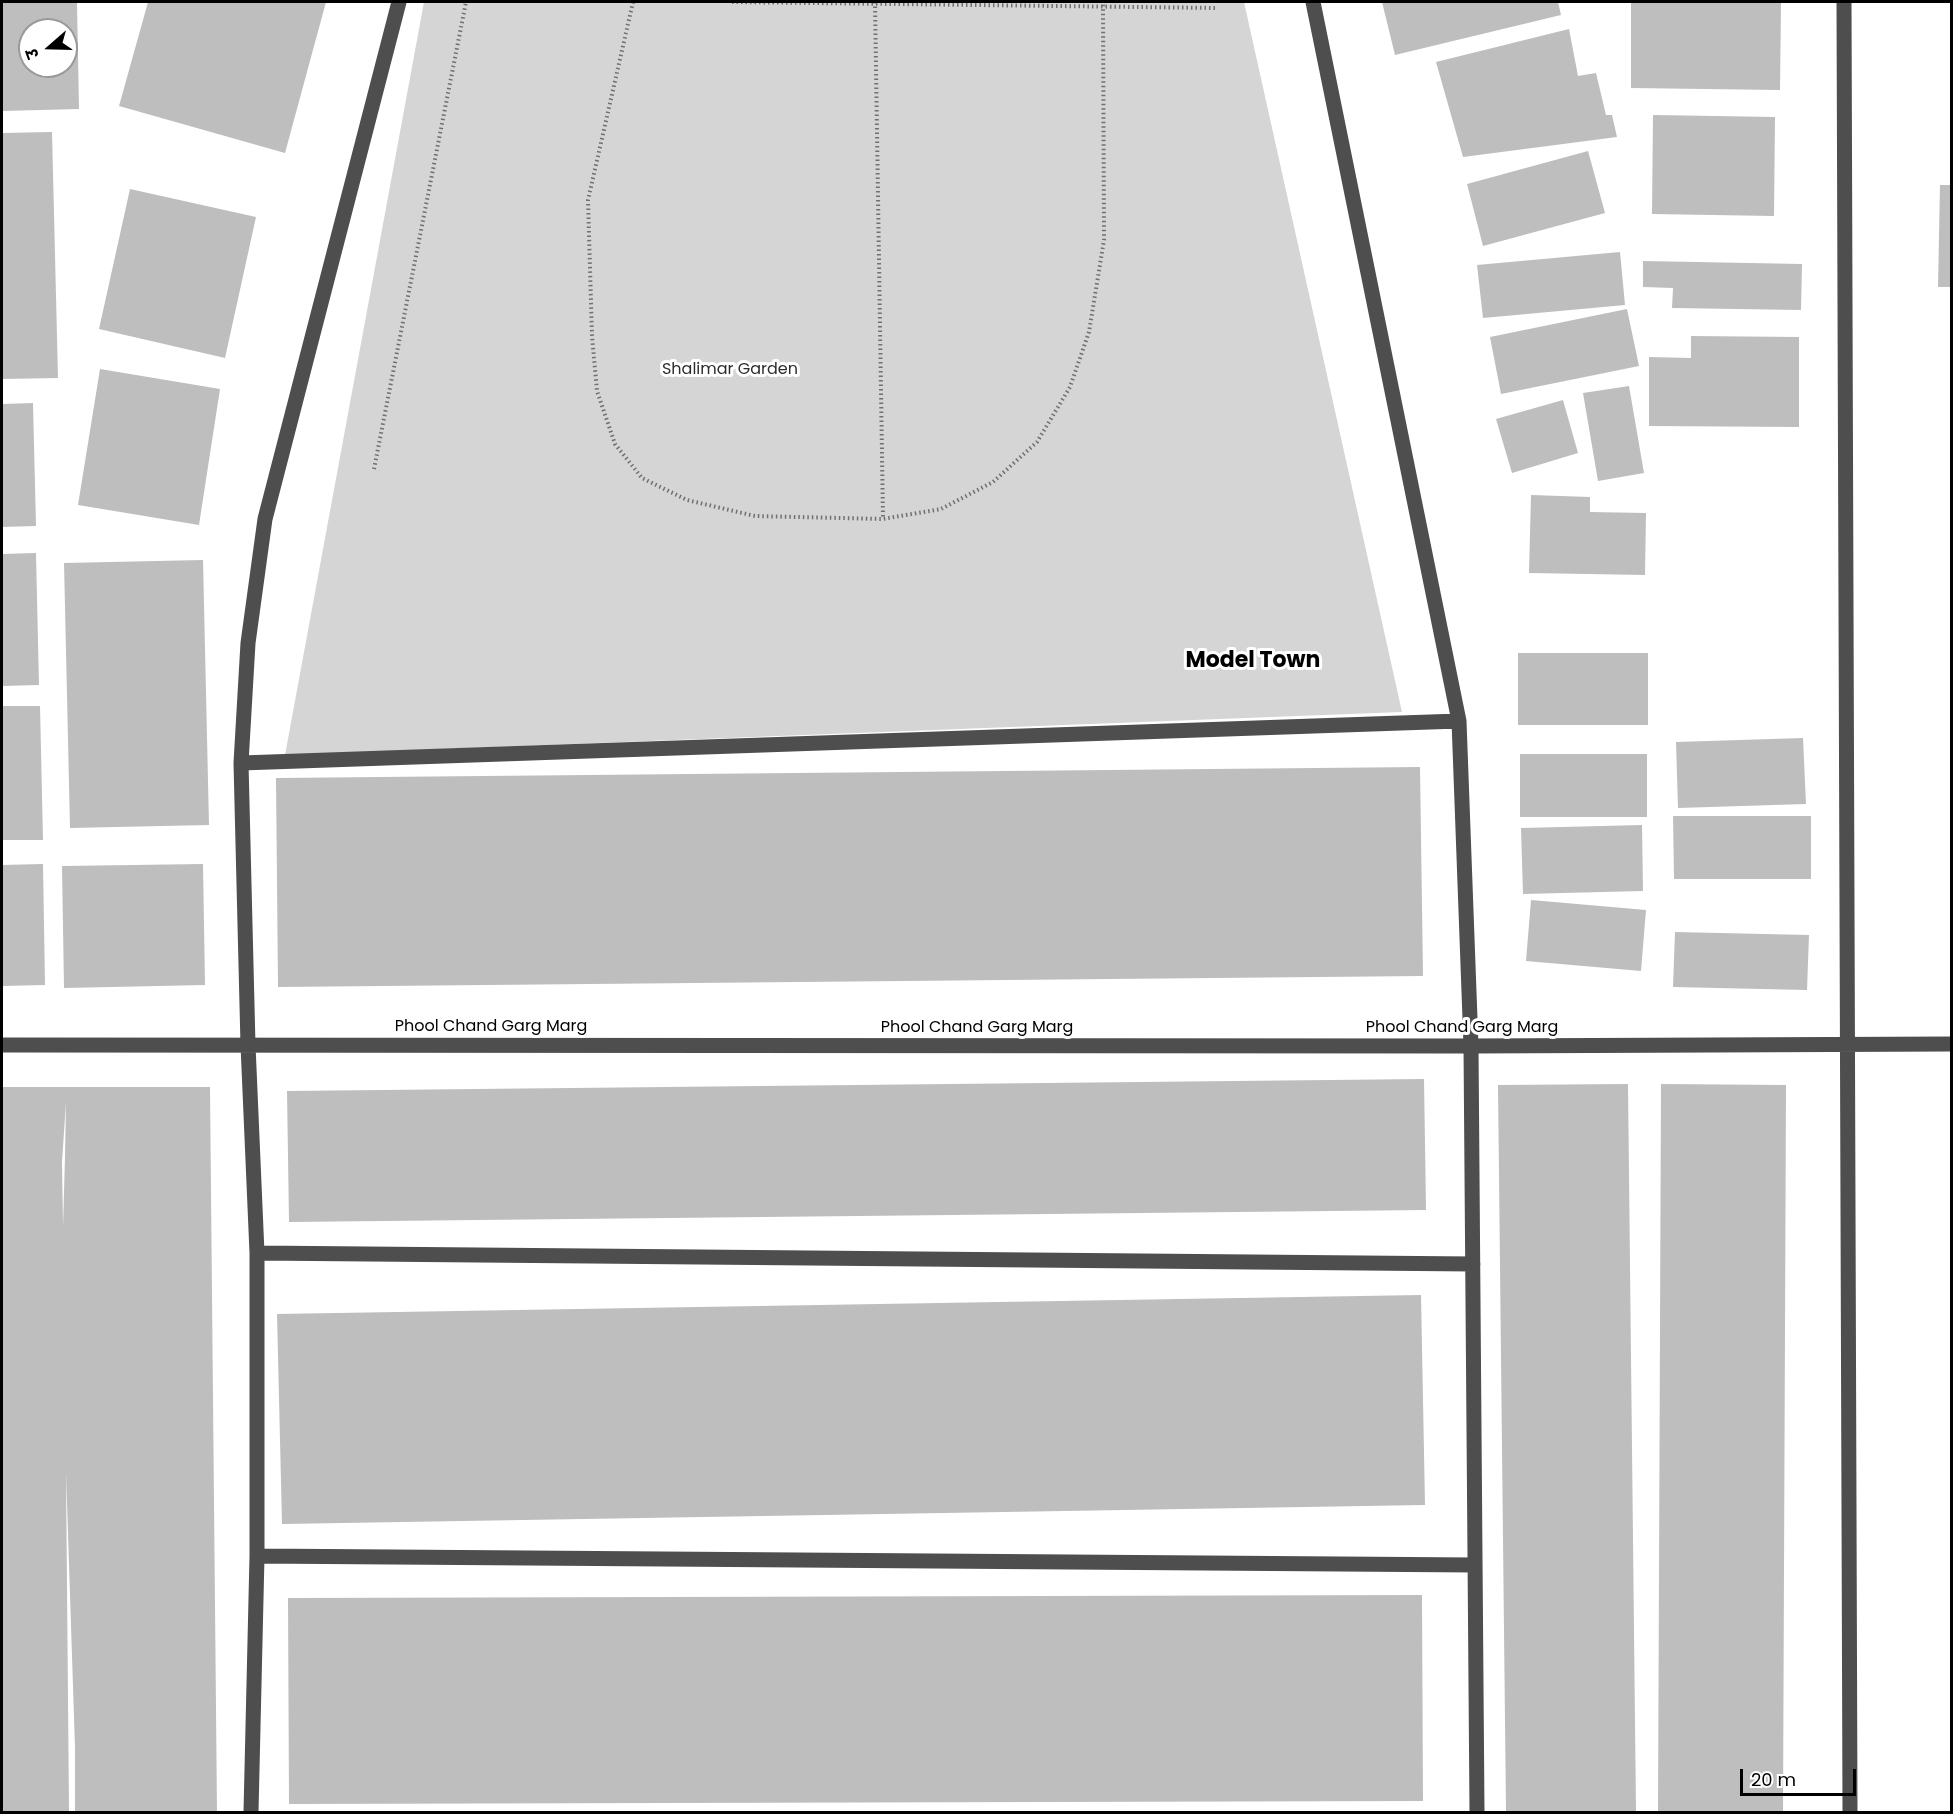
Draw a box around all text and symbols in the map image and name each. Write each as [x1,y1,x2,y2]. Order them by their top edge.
north arrow [18,18,78,78]
text: उ [20,45,45,62]
park label: Shalimar Garden [662,360,798,380]
district label: Model Town [1186,648,1320,674]
street label: Phool Chand Garg Marg [395,1017,587,1037]
street label: Phool Chand Garg Marg [881,1018,1073,1038]
street label: Phool Chand Garg Marg [1366,1018,1558,1038]
scale bar [1743,1757,1858,1795]
text: 20 m [1751,1767,1796,1792]

